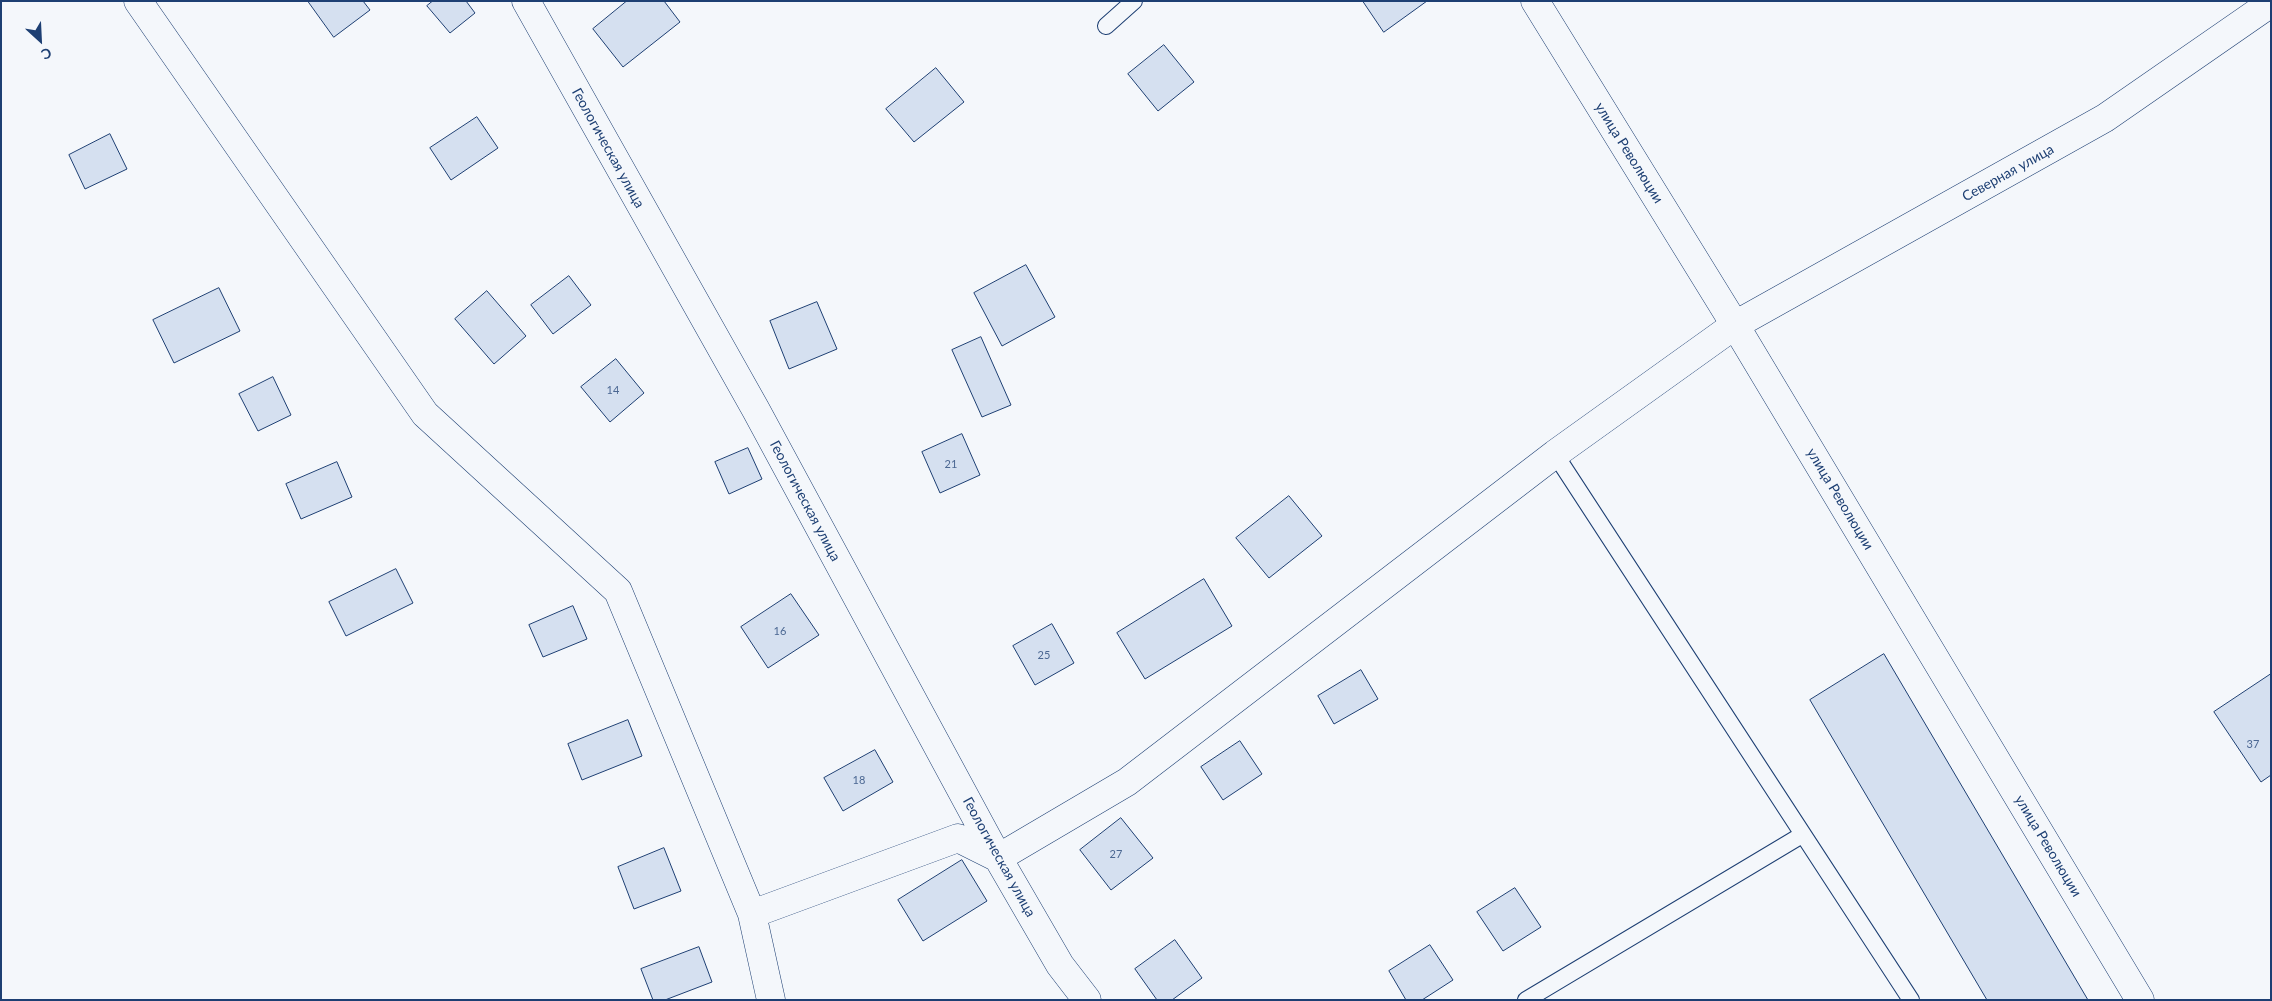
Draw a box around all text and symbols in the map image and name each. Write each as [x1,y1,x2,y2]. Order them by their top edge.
north arrow [15,15,65,65]
text: С [39,44,54,64]
street label: Геологическая улица [568,85,648,211]
street label: улица Революции [1591,100,1667,206]
street label: Северная улица [1959,141,2057,205]
house number: 14 [607,383,619,397]
street label: Геологическая улица [766,438,844,564]
street label: улица Революции [1803,445,1877,553]
house number: 21 [945,457,957,471]
house number: 16 [774,624,786,638]
house number: 25 [1038,648,1050,662]
house number: 37 [2247,737,2259,751]
house number: 18 [853,773,865,787]
street label: улица Революции [2011,792,2085,900]
street label: Геологическая улица [959,794,1039,920]
house number: 27 [1110,847,1122,861]

